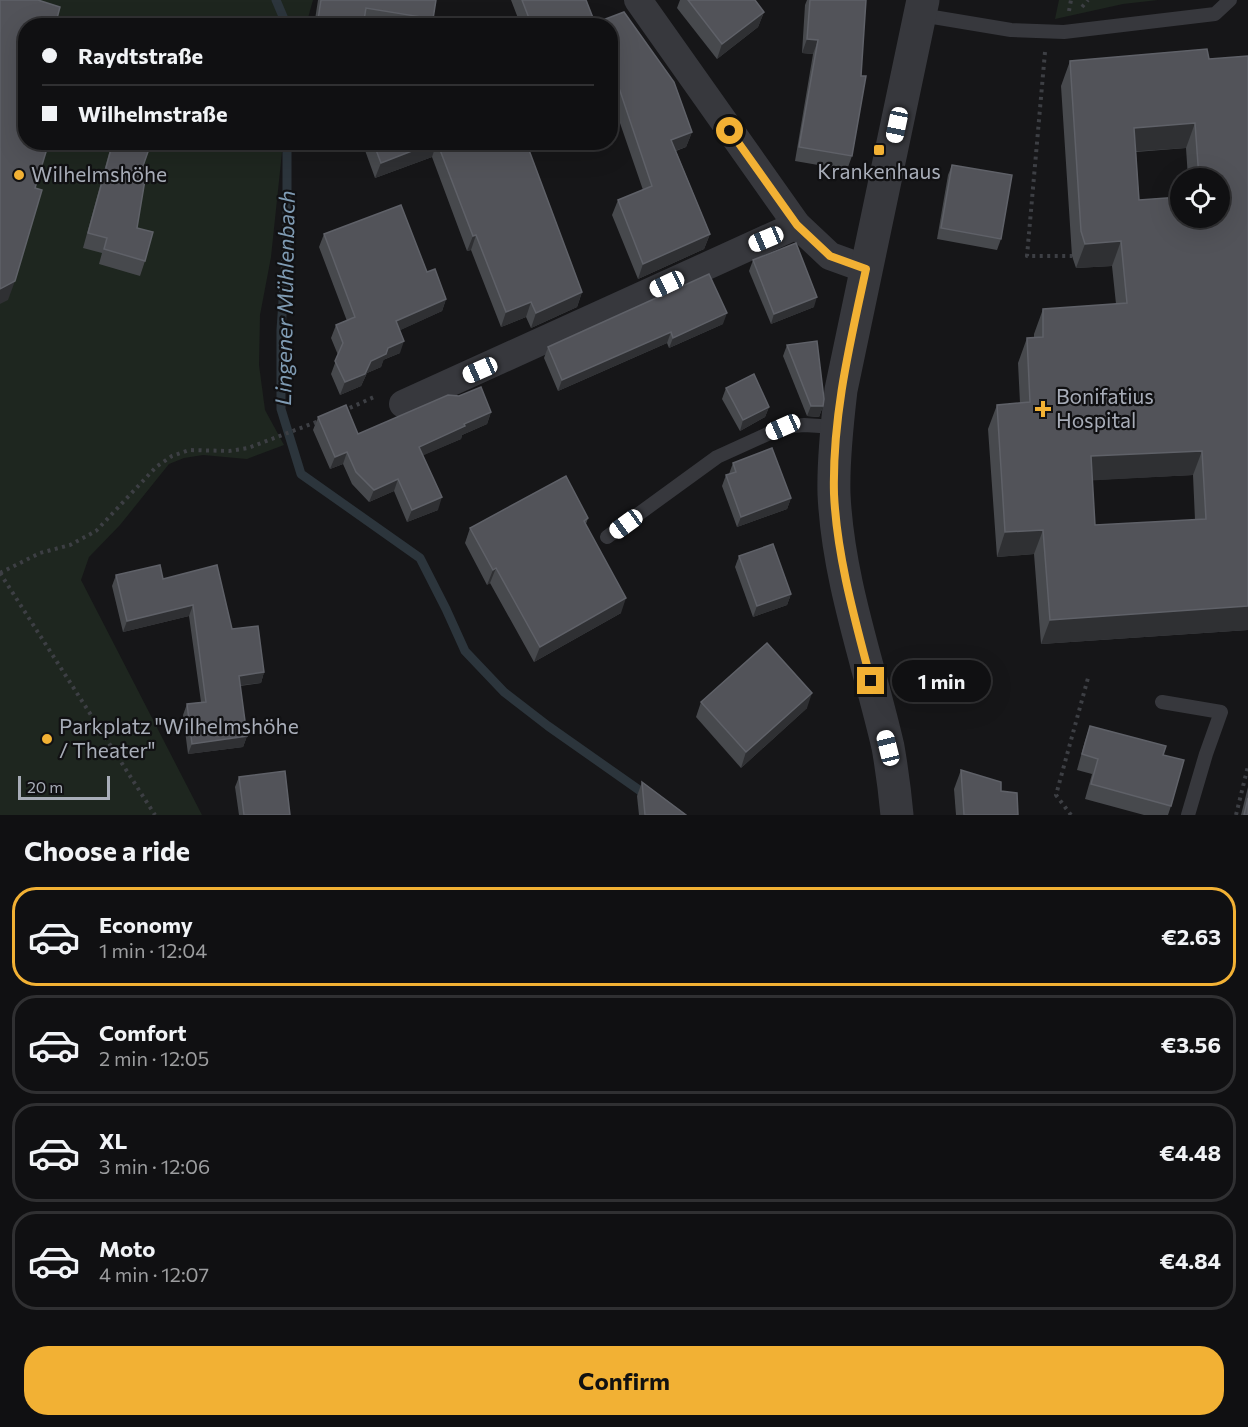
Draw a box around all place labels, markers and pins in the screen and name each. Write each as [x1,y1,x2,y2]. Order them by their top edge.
marker: Krankenhaus [872,143,886,157]
place label: Krankenhaus [817,158,941,183]
place label: Wilhelmshöhe [31,161,167,186]
marker: Wilhelmshöhe [12,168,26,182]
place label: Bonifatius Hospital [1056,383,1154,432]
marker: Bonifatius Hospital [1034,400,1052,418]
place label: Parkplatz "Wilhelmshöhe / Theater" [59,713,299,762]
marker: Parkplatz "Wilhelmshöhe / Theater" [40,732,54,746]

